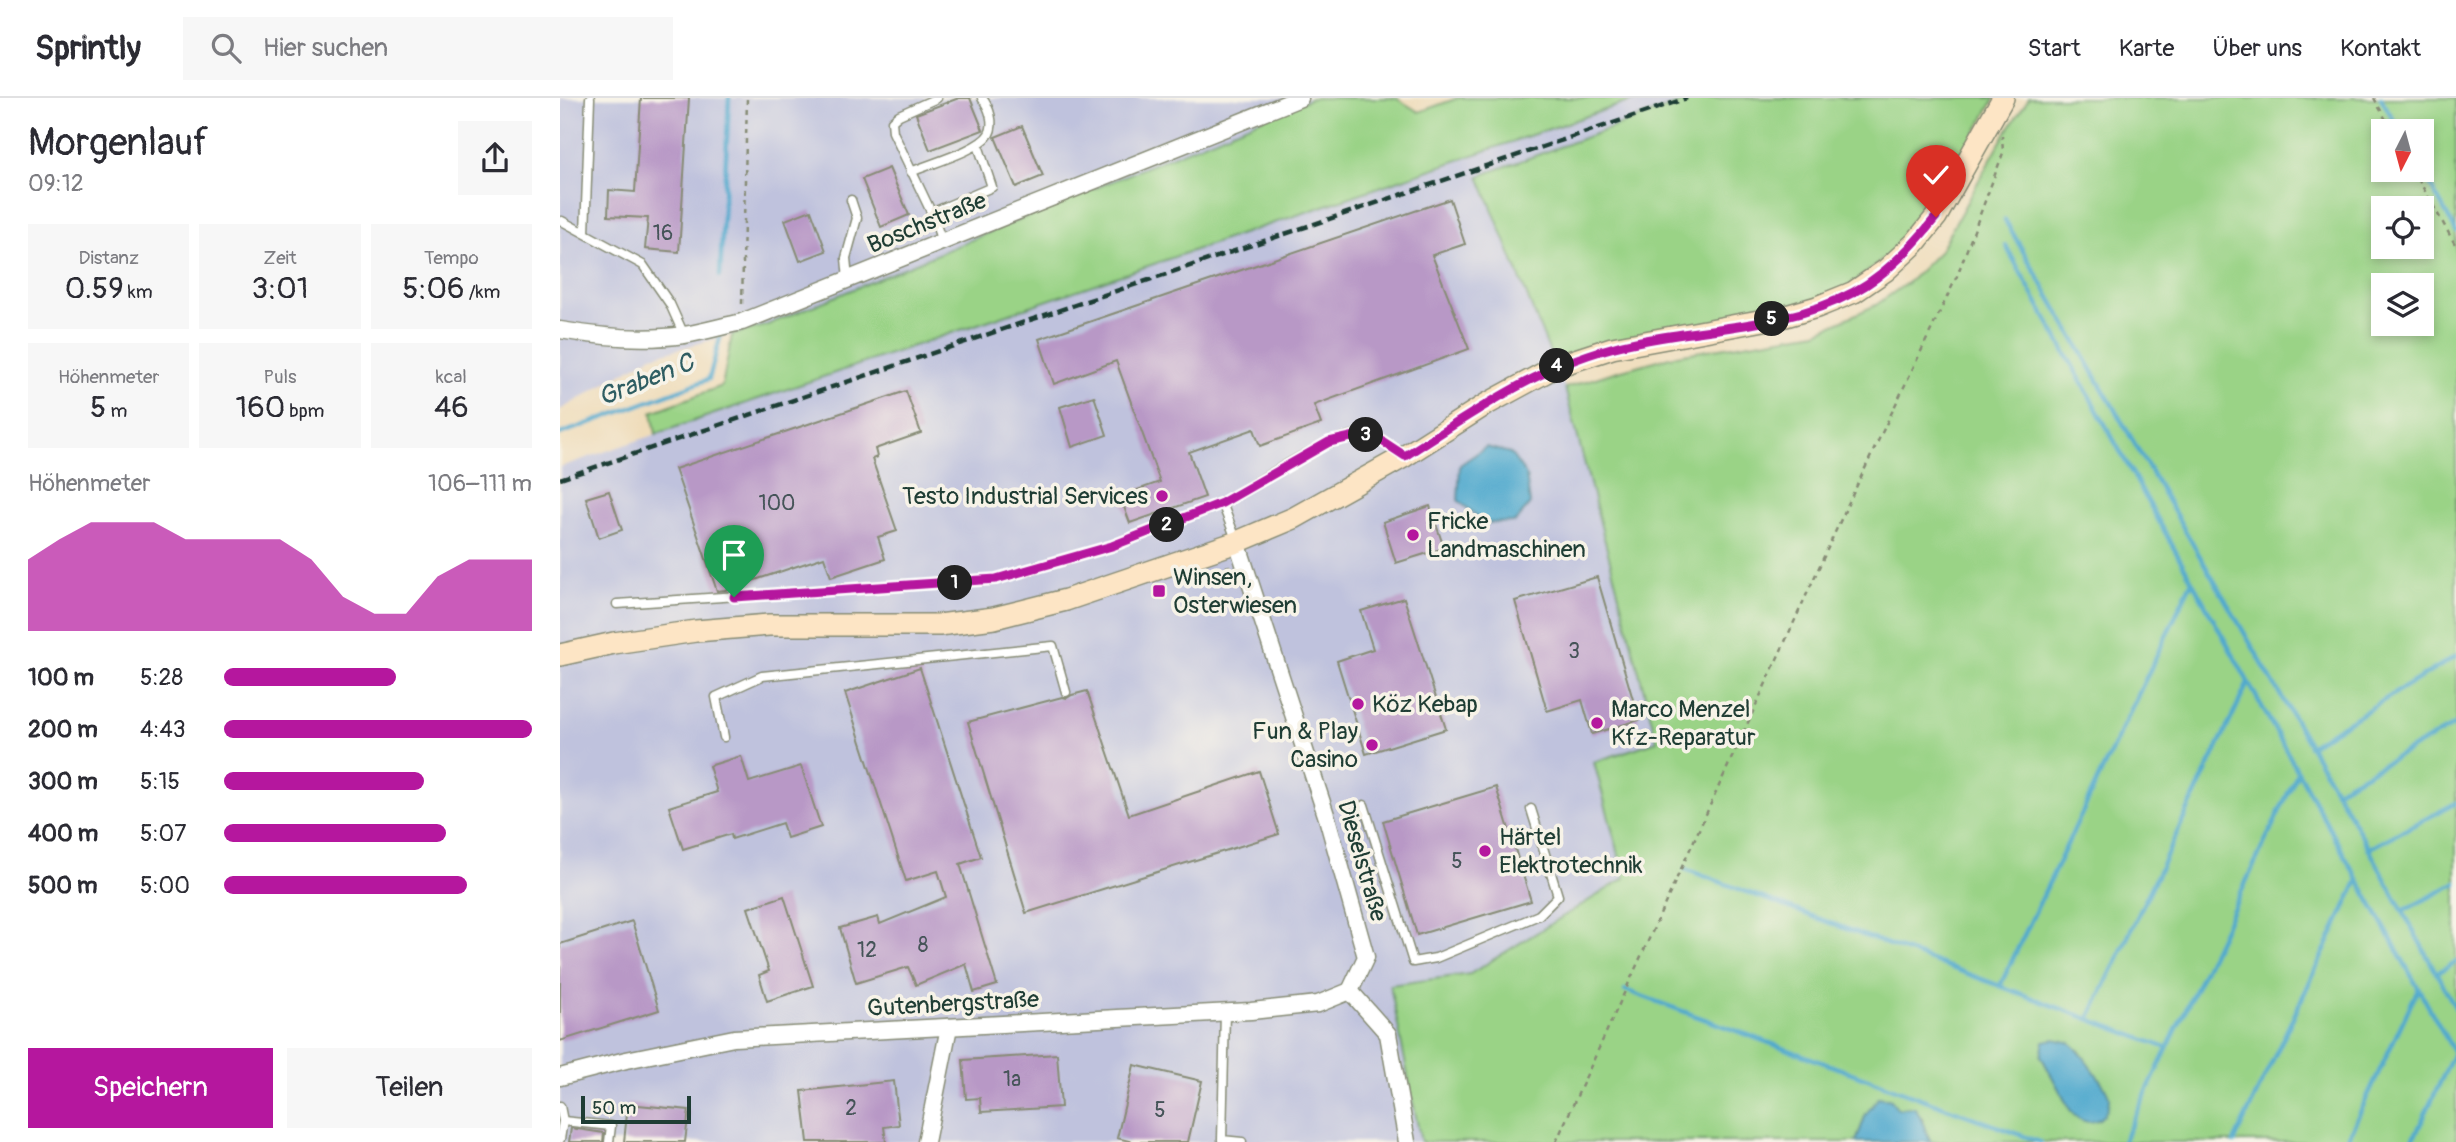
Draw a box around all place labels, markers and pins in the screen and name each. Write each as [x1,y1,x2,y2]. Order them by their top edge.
pin [1906,145,1966,217]
pin: 5 [1754,302,1790,336]
pin: 4 [1539,348,1574,384]
pin: 3 [1348,418,1384,452]
place label: Testo Industrial Services [902,482,1148,511]
marker: Testo Industrial Services [1154,488,1170,504]
place label: Fricke Landmaschinen [1427,507,1586,564]
pin: 2 [1150,508,1184,542]
pin [704,525,764,597]
marker: Fricke Landmaschinen [1405,527,1421,543]
place label: Winsen, Osterwiesen [1173,563,1297,620]
pin: 1 [938,566,972,601]
marker: Winsen, Osterwiesen [1151,583,1167,599]
place label: Köz Kebap [1372,690,1478,719]
place label: Marco Menzel Kfz-Reparatur [1611,695,1756,752]
marker: Köz Kebap [1350,696,1366,712]
marker: Marco Menzel Kfz-Reparatur [1589,715,1605,731]
place label: Fun & Play Casino [1252,717,1358,774]
marker: Fun & Play Casino [1364,737,1380,753]
place label: Härtel Elektrotechnik [1499,823,1643,880]
marker: Härtel Elektrotechnik [1477,843,1493,859]

